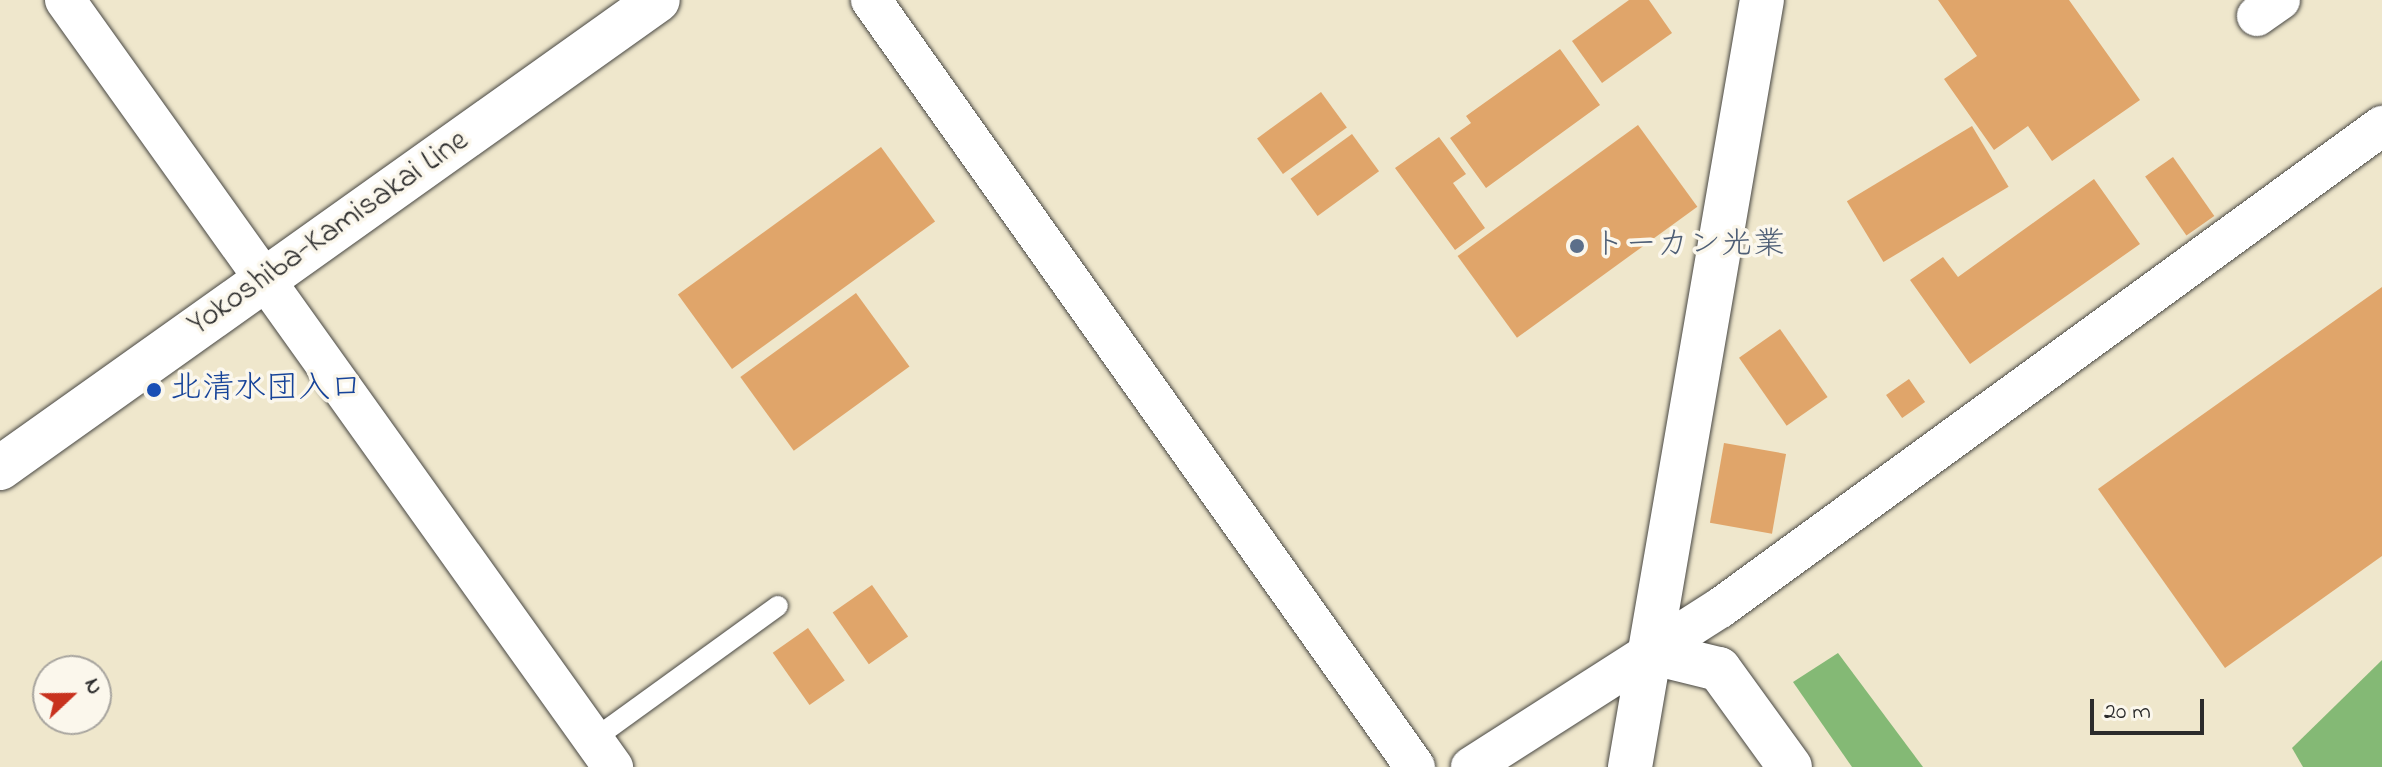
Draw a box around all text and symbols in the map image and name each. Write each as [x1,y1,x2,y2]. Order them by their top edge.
street label: Yokoshiba-Kamisakai Line [182,123,476,345]
place label: トーカン光業 [1593,227,1785,265]
marker: トーカン光業 [1568,237,1586,255]
place label: 北清水団入口 [170,371,362,409]
marker: 北清水団入口 [145,381,163,399]
north arrow [32,655,112,735]
text: N [75,674,110,700]
scale bar [2094,683,2208,733]
text: 20 m [2104,695,2151,730]

